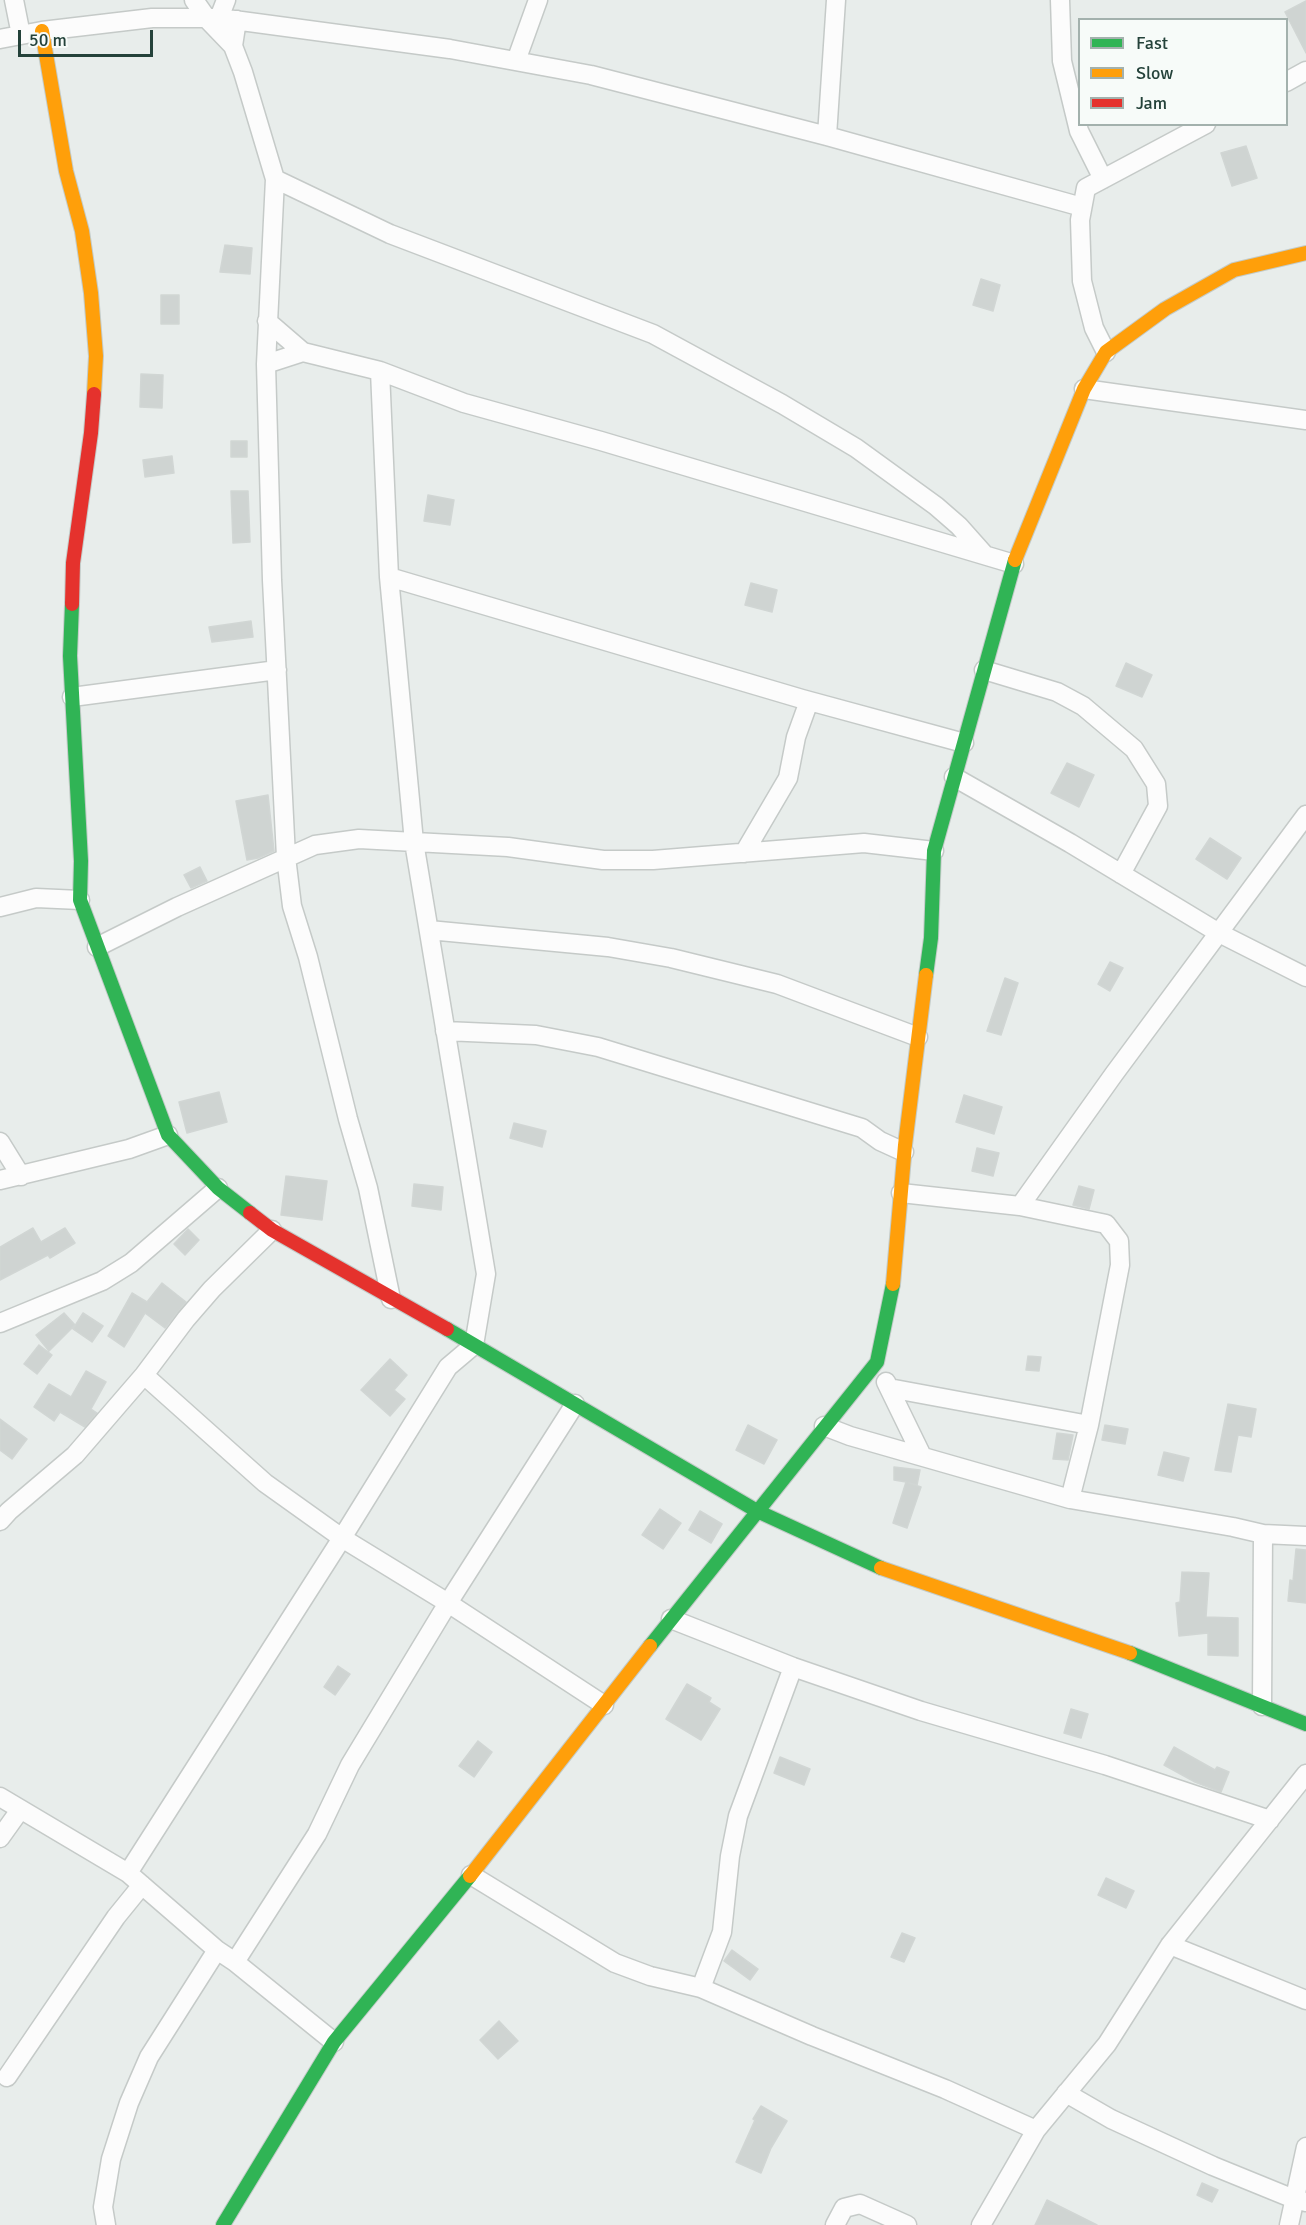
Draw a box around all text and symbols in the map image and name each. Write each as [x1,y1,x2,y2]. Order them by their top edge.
scale bar [21,18,156,56]
legend [1078,18,1288,126]
text: 50 m [29,29,67,51]
text: Fast [1136,32,1168,54]
text: Slow [1136,62,1173,84]
text: Jam [1136,92,1167,114]

